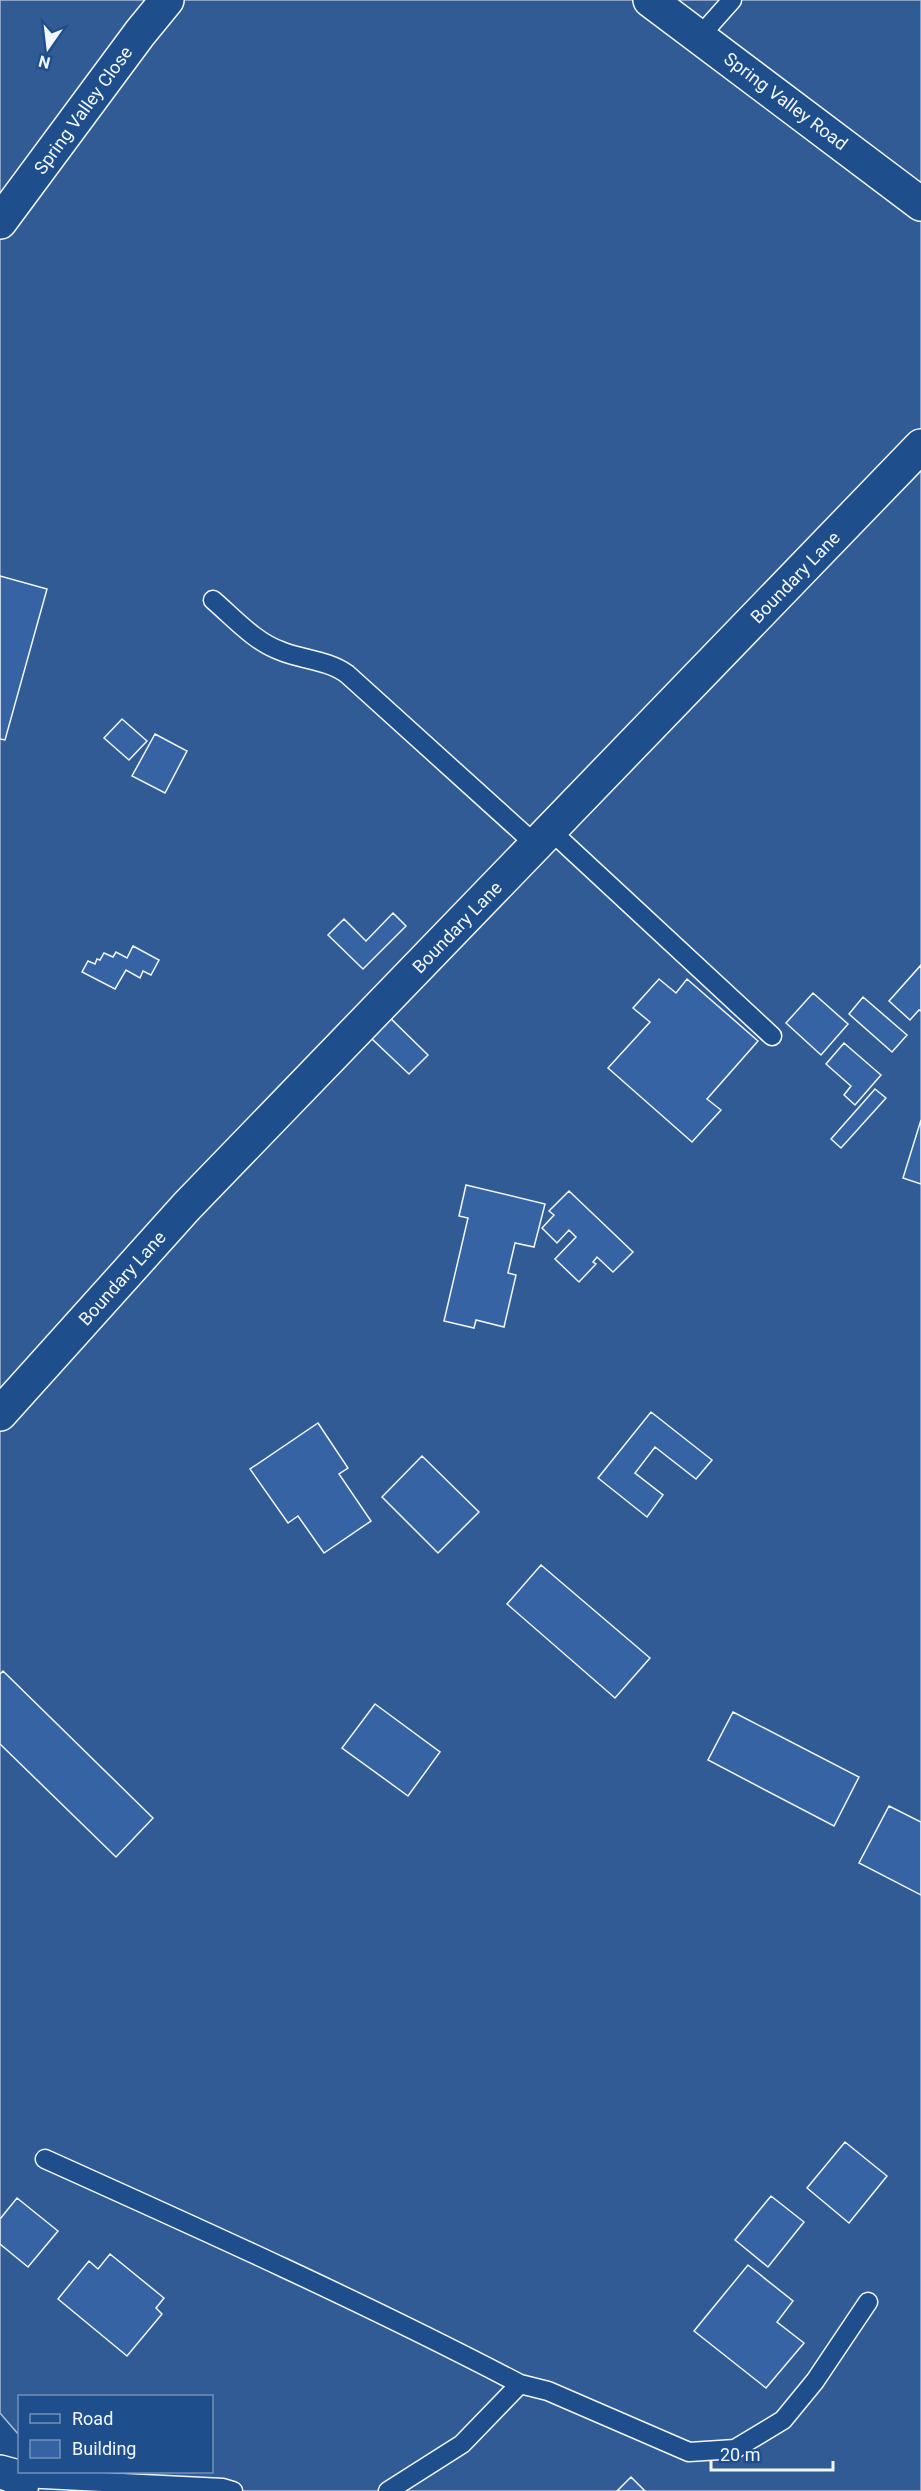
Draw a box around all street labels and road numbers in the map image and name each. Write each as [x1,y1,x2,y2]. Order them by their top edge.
street label: Spring Valley Close [30,42,136,178]
street label: Spring Valley Road [720,48,852,154]
street label: Boundary Lane [746,527,844,627]
street label: Boundary Lane [408,877,506,977]
street label: Boundary Lane [74,1227,170,1329]

